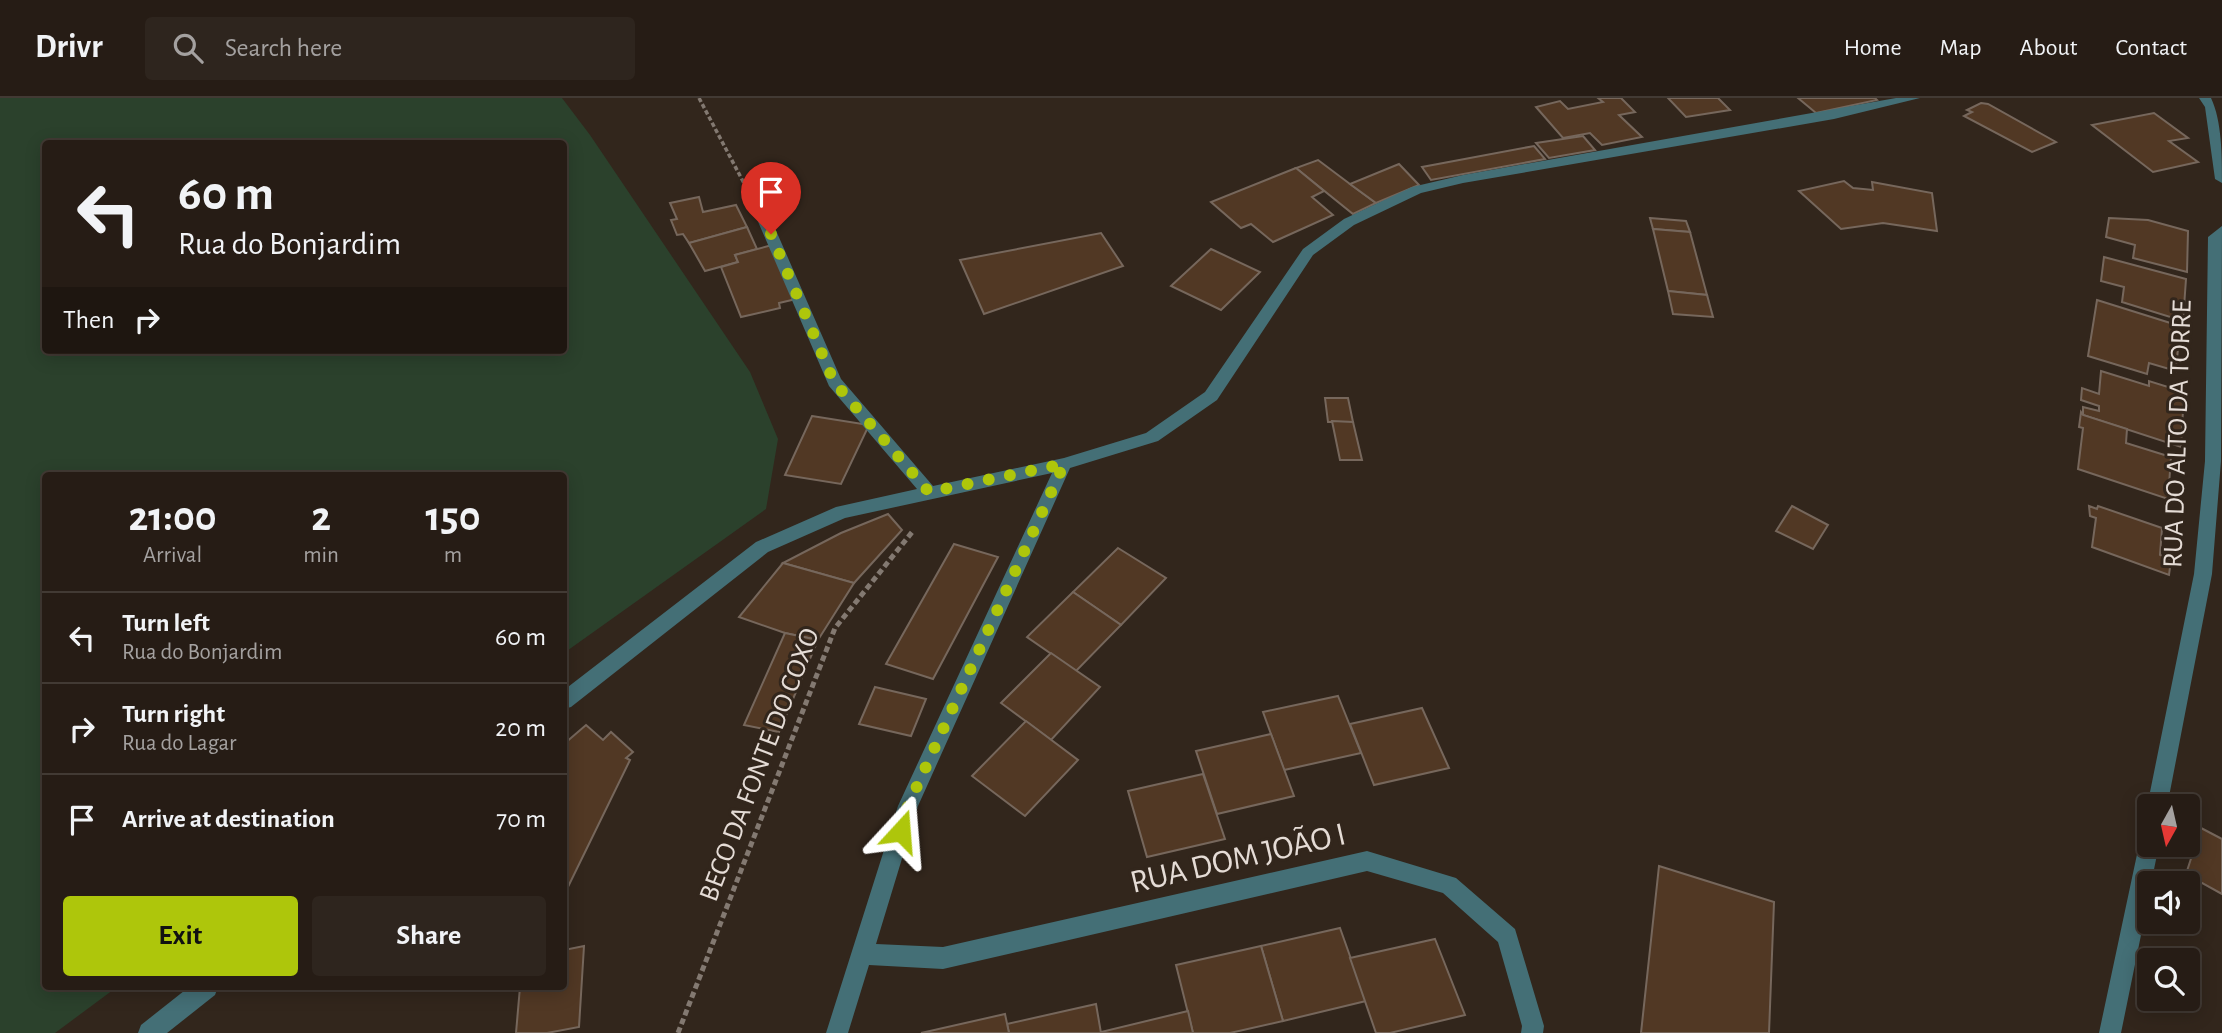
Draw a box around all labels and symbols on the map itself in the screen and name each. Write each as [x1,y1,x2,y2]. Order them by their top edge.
pin [741,162,801,234]
street label: RUA DO ALTO DA TORRE [2159,299,2197,569]
street label: BECO DA FONTE DO COXO [695,625,825,905]
position arrow [864,794,938,868]
north arrow [2137,794,2200,858]
street label: RUA DOM JOÃO I [1126,814,1349,900]

